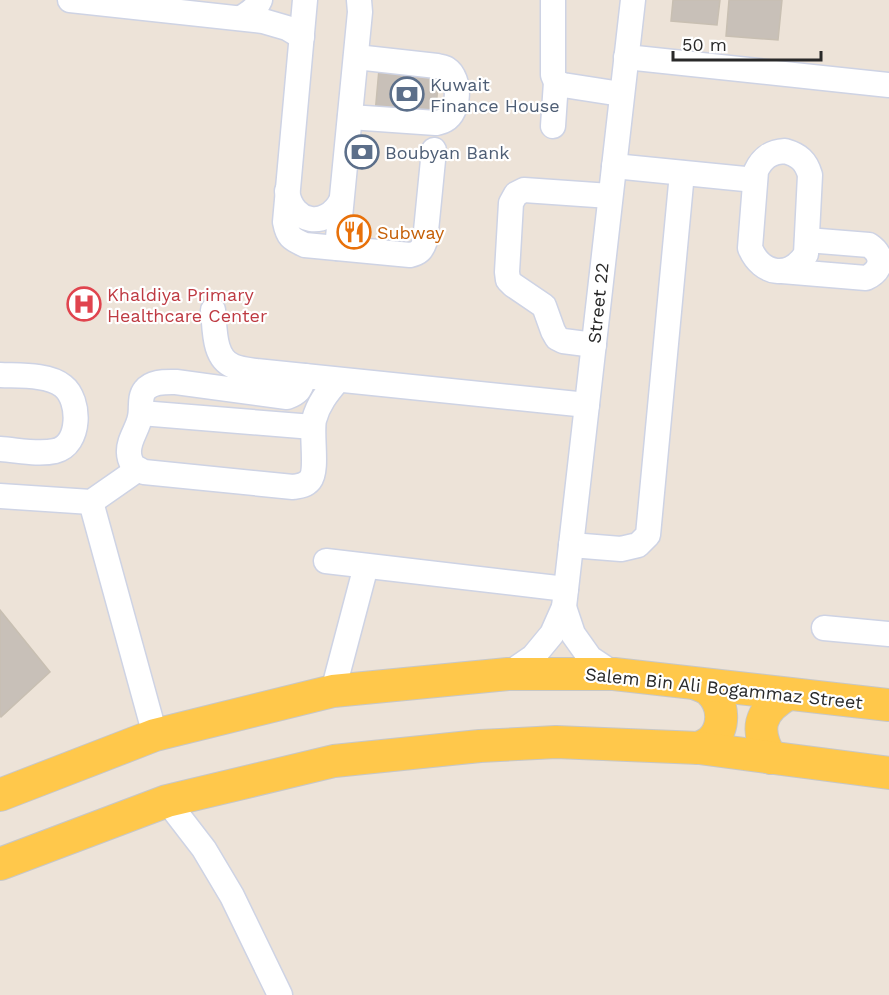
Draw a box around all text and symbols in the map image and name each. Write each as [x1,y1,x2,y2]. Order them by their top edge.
scale bar [673,24,822,62]
text: 50 m [682,34,727,55]
place label: Kuwait Finance House [430,74,560,116]
bank icon: Kuwait Finance House [389,76,425,112]
bank icon: Boubyan Bank [344,134,380,170]
place label: Boubyan Bank [385,142,510,163]
restaurant icon: Subway [336,214,372,250]
place label: Subway [377,222,445,243]
street label: Street 22 [583,261,613,345]
place label: Khaldiya Primary Healthcare Center [107,284,267,326]
hospital icon: Khaldiya Primary Healthcare Center [66,286,102,322]
street label: Salem Bin Ali Bogammaz Street [584,663,864,713]

